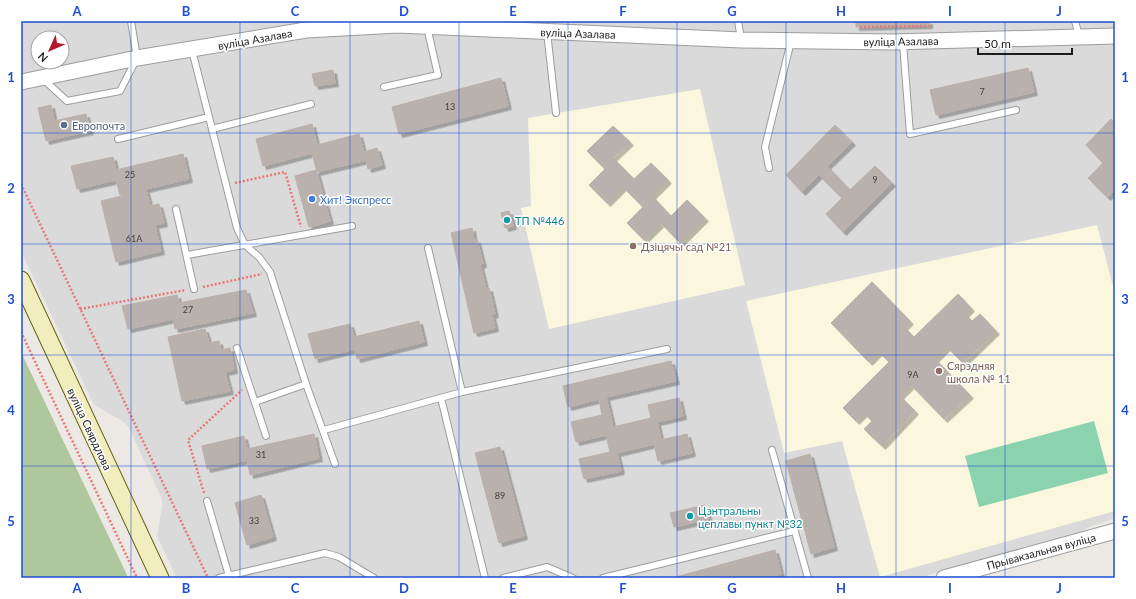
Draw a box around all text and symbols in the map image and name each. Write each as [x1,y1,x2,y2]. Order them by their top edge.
text: A [71,3,82,19]
text: B [182,3,191,19]
text: C [291,3,300,19]
text: D [399,3,409,19]
text: E [509,3,517,19]
text: F [619,3,627,19]
text: G [727,3,737,19]
text: H [836,3,846,19]
text: I [948,3,952,19]
text: J [1056,3,1062,19]
street label: вуліца Азалава [540,25,616,41]
street label: вуліца Азалава [217,26,293,52]
north arrow [30,30,70,70]
scale bar [978,30,1072,56]
street label: вуліца Азалава [863,34,939,48]
text: 50 m [984,36,1011,51]
text: N [35,50,50,65]
text: 1 [7,69,15,85]
text: 1 [1121,69,1129,85]
house number: 7 [979,86,985,97]
house number: 13 [445,101,455,112]
place label: Европочта [72,119,125,132]
marker: Европочта [59,120,69,130]
house number: 25 [125,169,135,180]
house number: 9 [872,174,878,185]
text: 2 [7,180,15,196]
text: 2 [1121,180,1129,196]
place label: Хит! Экспресс [320,193,391,206]
marker: Хит! Экспресс [307,194,317,204]
place label: ТП №446 [515,214,564,227]
marker: ТП №446 [502,215,512,225]
house number: 61А [126,233,143,244]
place label: Дзіцячы сад №21 [641,240,732,253]
marker: Дзіцячы сад №21 [628,241,638,251]
text: 3 [7,291,15,307]
text: 3 [1121,291,1129,307]
house number: 27 [183,304,193,315]
place label: Сярэдняя школа № 11 [947,359,1011,385]
marker: Сярэдняя школа № 11 [934,366,944,376]
house number: 9А [907,369,920,380]
street label: вуліца Свярдлова [65,386,115,472]
text: 4 [7,402,15,418]
text: 4 [1121,402,1129,418]
house number: 31 [256,449,266,460]
house number: 89 [495,490,505,501]
place label: Цэнтральны цеплавы пункт №32 [698,504,802,530]
marker: Цэнтральны цеплавы пункт №32 [685,511,695,521]
text: 5 [7,513,15,529]
text: 5 [1121,513,1129,529]
house number: 33 [249,515,259,526]
street label: Прывакзальная вуліца [985,530,1097,572]
text: A [71,580,82,596]
text: B [182,580,191,596]
text: C [291,580,300,596]
text: D [399,580,409,596]
text: E [509,580,517,596]
text: F [619,580,627,596]
text: G [727,580,737,596]
text: H [836,580,846,596]
text: I [948,580,952,596]
text: J [1056,580,1062,596]

